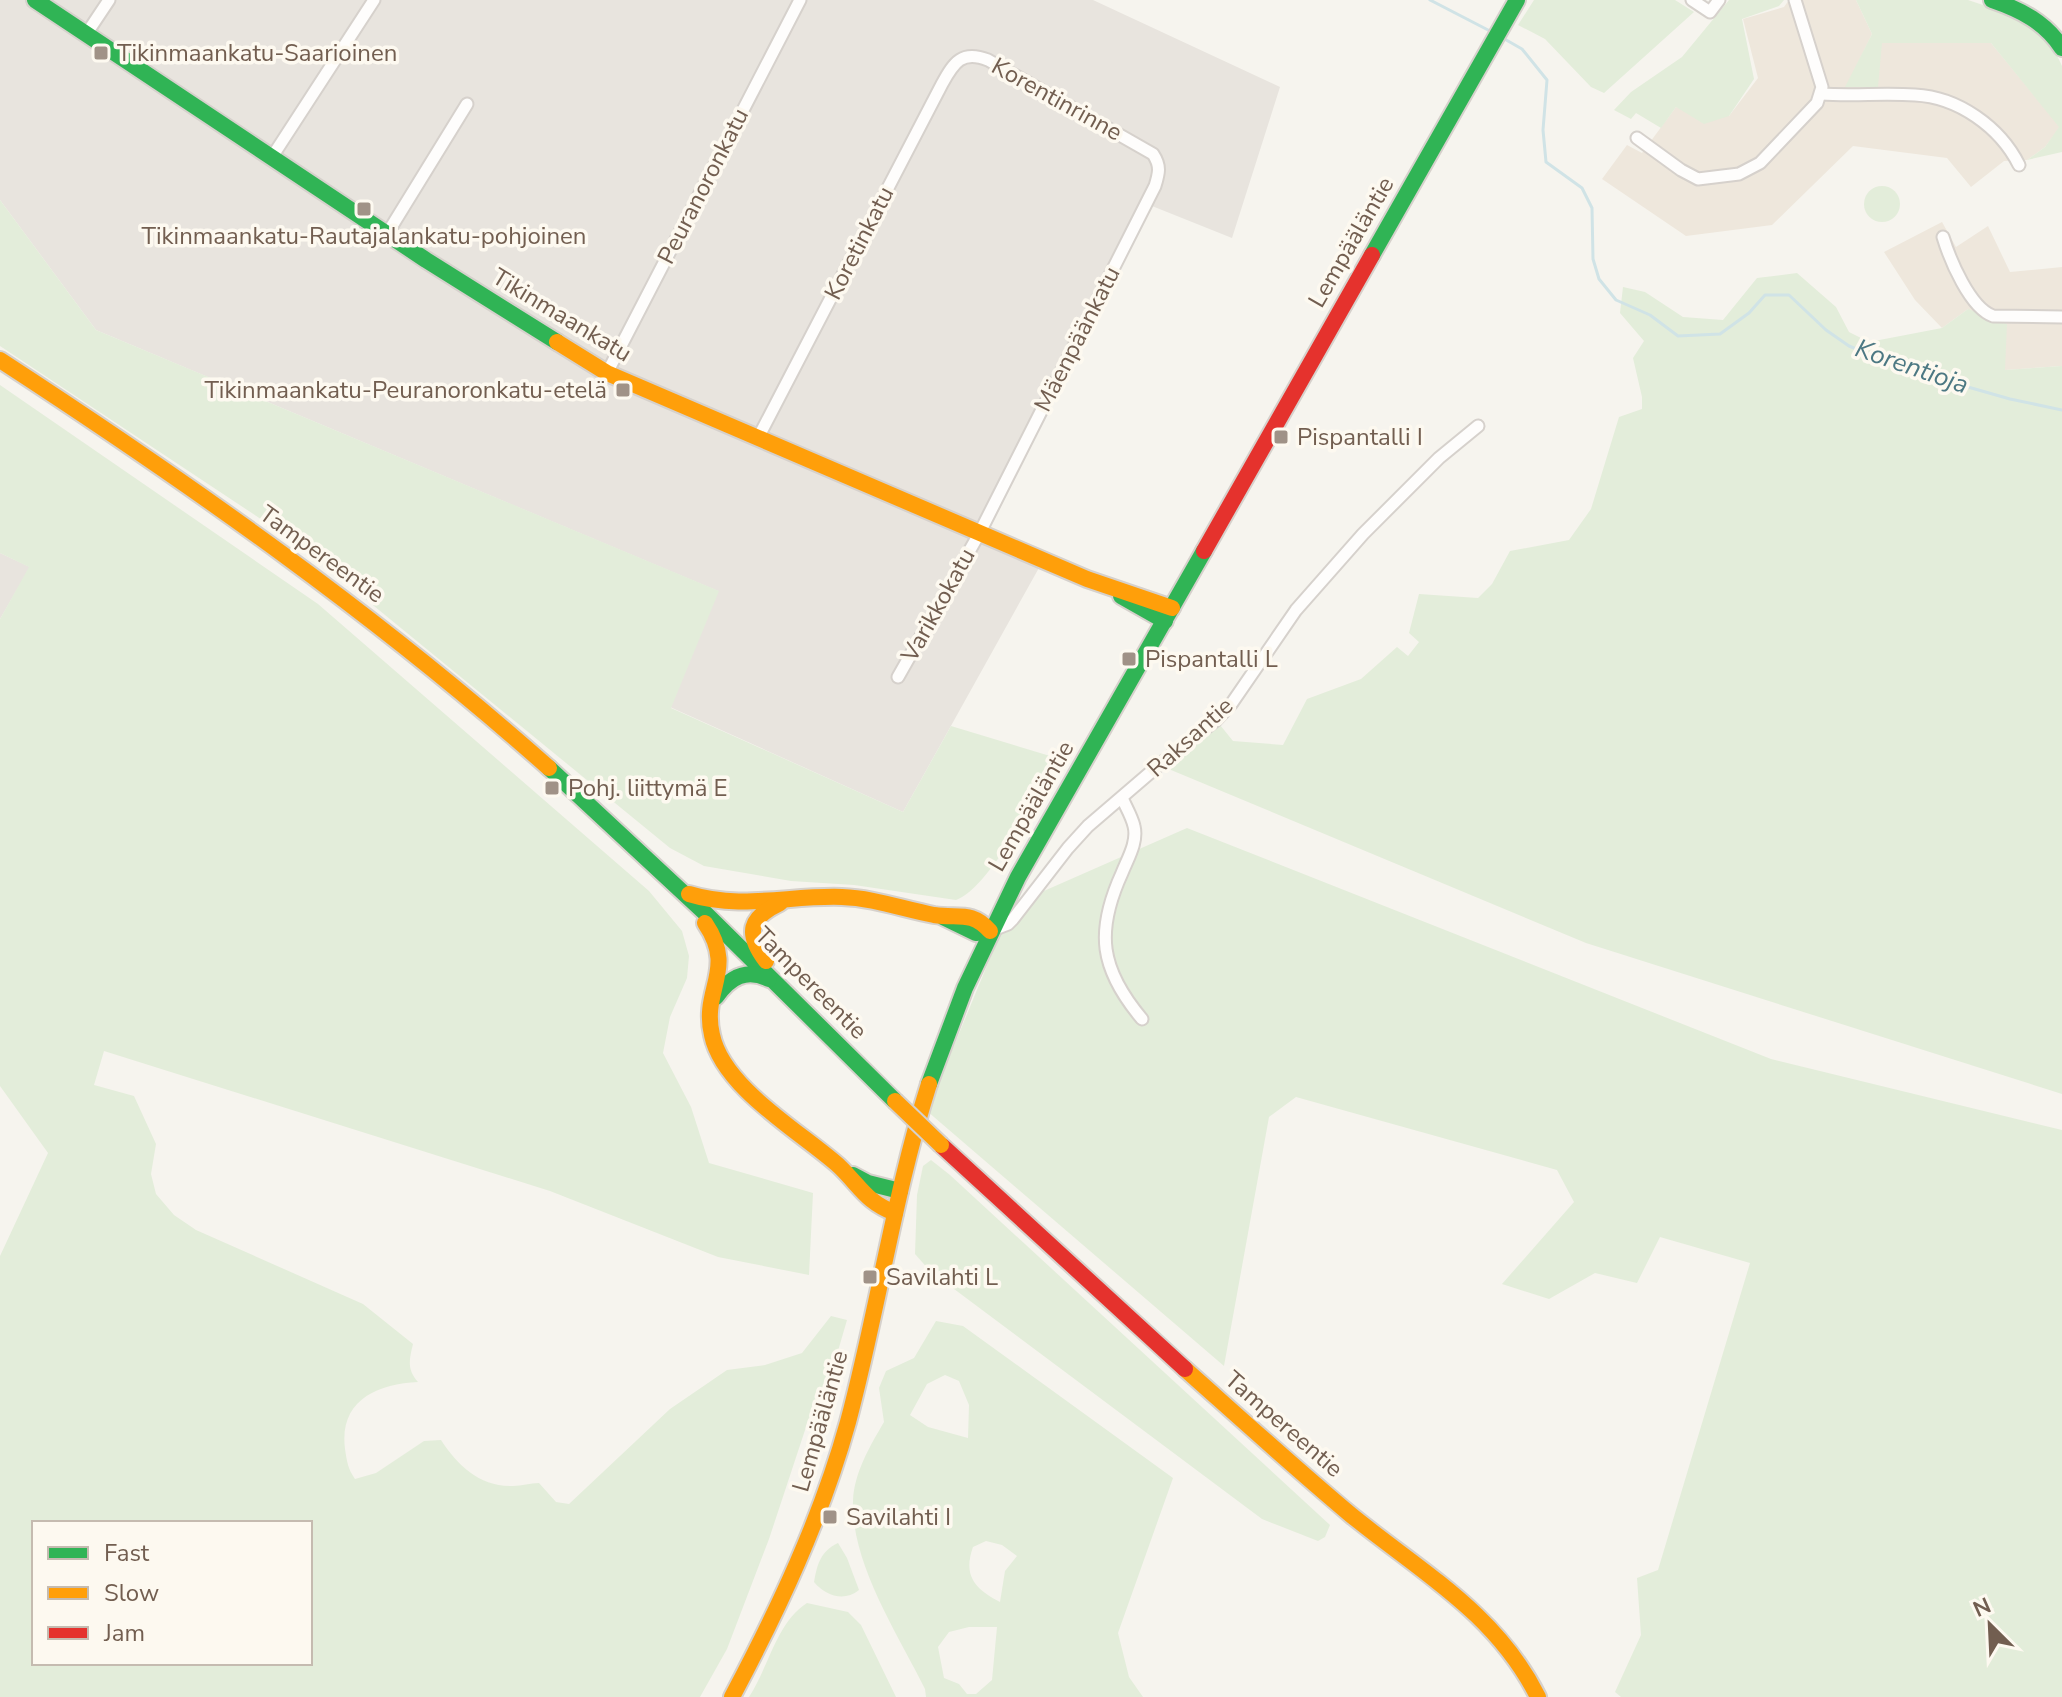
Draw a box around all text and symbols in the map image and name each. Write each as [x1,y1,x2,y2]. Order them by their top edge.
place label: Tikinmaankatu-Saarioinen [117,37,397,69]
marker: Tikinmaankatu-Saarioinen [92,44,110,62]
street label: Korentinrinne [986,50,1128,148]
street label: Peuranoronkatu [650,103,756,269]
street label: Lempääläntie [1301,171,1401,313]
street label: Koretinkatu [817,181,901,305]
marker: Tikinmaankatu-Rautajalankatu-pohjoinen [355,200,373,218]
place label: Tikinmaankatu-Rautajalankatu-pohjoinen [142,220,586,252]
street label: Tikinmaankatu [486,261,638,369]
street label: Mäenpäänkatu [1027,261,1127,417]
water label: Korentioja [1851,331,1973,402]
place label: Tikinmaankatu-Peuranoronkatu-etelä [204,374,607,406]
marker: Tikinmaankatu-Peuranoronkatu-etelä [614,381,632,399]
place label: Pispantalli I [1297,421,1423,453]
marker: Pispantalli I [1272,428,1290,446]
street label: Tampereentie [253,498,391,610]
street label: Varikkokatu [893,542,982,669]
place label: Pispantalli L [1145,643,1278,675]
marker: Pispantalli L [1120,650,1138,668]
street label: Raksantie [1140,690,1240,784]
street label: Lempääläntie [981,735,1081,877]
place label: Pohj. liittymä E [568,772,728,804]
marker: Pohj. liittymä E [543,779,561,797]
street label: Tampereentie [748,920,874,1046]
place label: Savilahti L [886,1261,998,1293]
marker: Savilahti L [861,1268,879,1286]
street label: Lempääläntie [785,1346,855,1496]
street label: Tampereentie [1218,1364,1350,1484]
place label: Savilahti I [846,1501,951,1533]
marker: Savilahti I [821,1508,839,1526]
legend [32,1521,312,1665]
text: Fast [104,1537,150,1569]
text: Slow [104,1577,159,1609]
north arrow [1950,1585,2030,1665]
text: N [1969,1591,1996,1625]
text: Jam [103,1617,145,1649]

